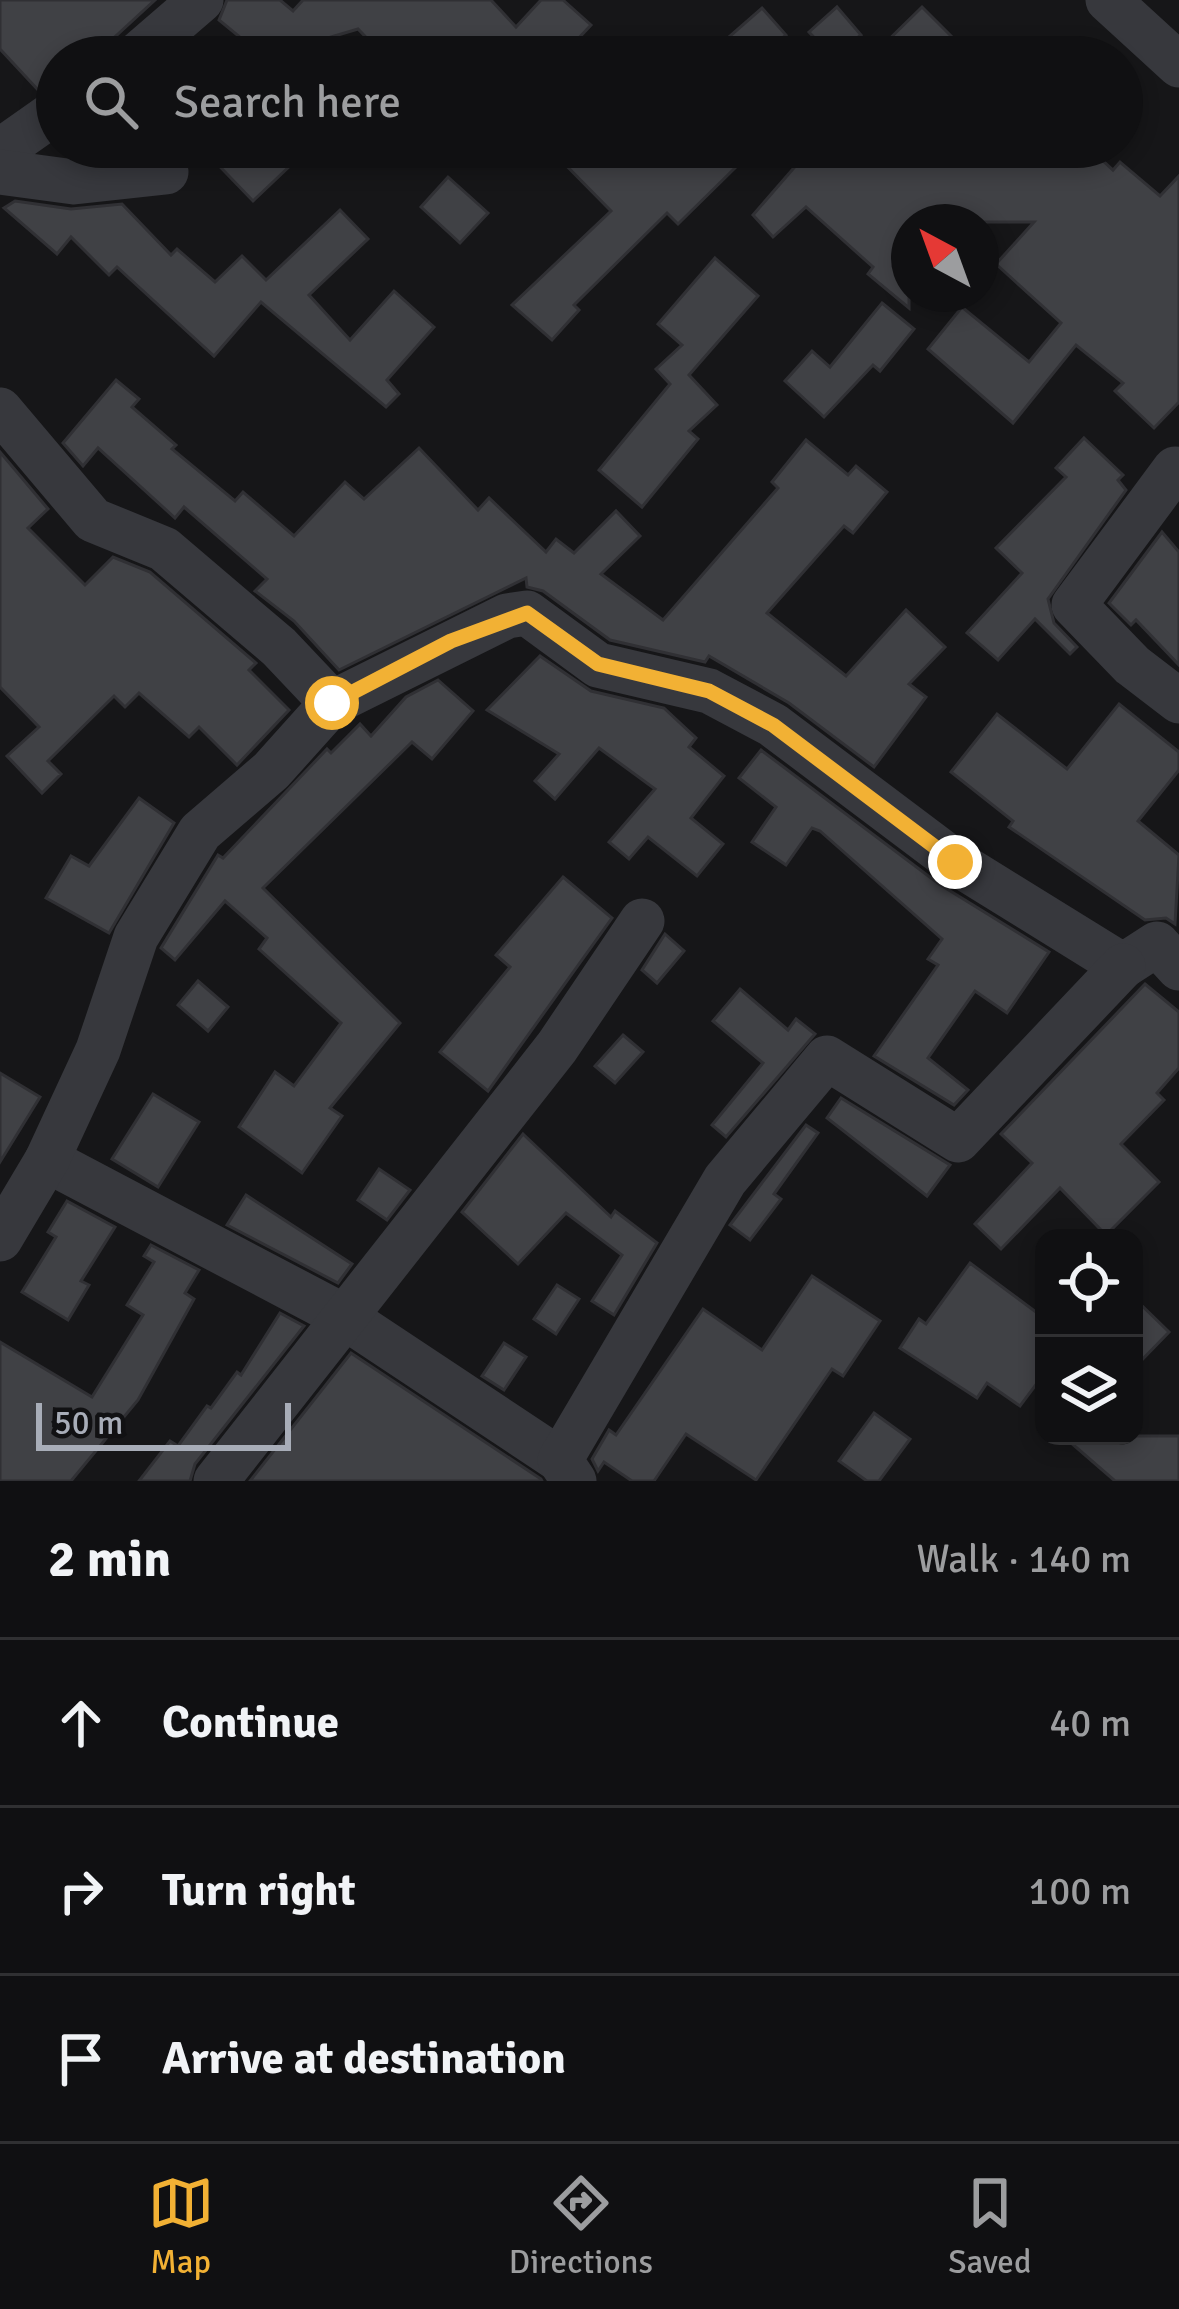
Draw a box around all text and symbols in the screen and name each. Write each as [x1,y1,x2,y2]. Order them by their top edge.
search box [36,36,1143,168]
icon: search [78,69,144,135]
text: Search here [174,75,401,130]
north arrow [891,204,999,312]
route start [305,676,359,730]
route end [928,835,982,889]
map controls [1035,1229,1143,1445]
button: locate [1035,1229,1143,1337]
button: layers [1035,1337,1143,1445]
scale bar [36,1397,291,1450]
text: 50 m [54,1403,123,1444]
text: 2 min [48,1528,171,1591]
text: Walk · 140 m [917,1535,1131,1583]
icon: ahead [48,1690,114,1756]
text: Continue [162,1695,339,1750]
text: 40 m [1049,1699,1131,1747]
icon: right [48,1858,114,1924]
text: Turn right [162,1863,356,1918]
text: 100 m [1028,1867,1131,1915]
icon: arrive [48,2026,114,2092]
text: Arrive at destination [162,2031,566,2086]
tab: Map [148,2170,214,2283]
tab: Directions [509,2170,653,2283]
tab: Saved [948,2170,1031,2283]

